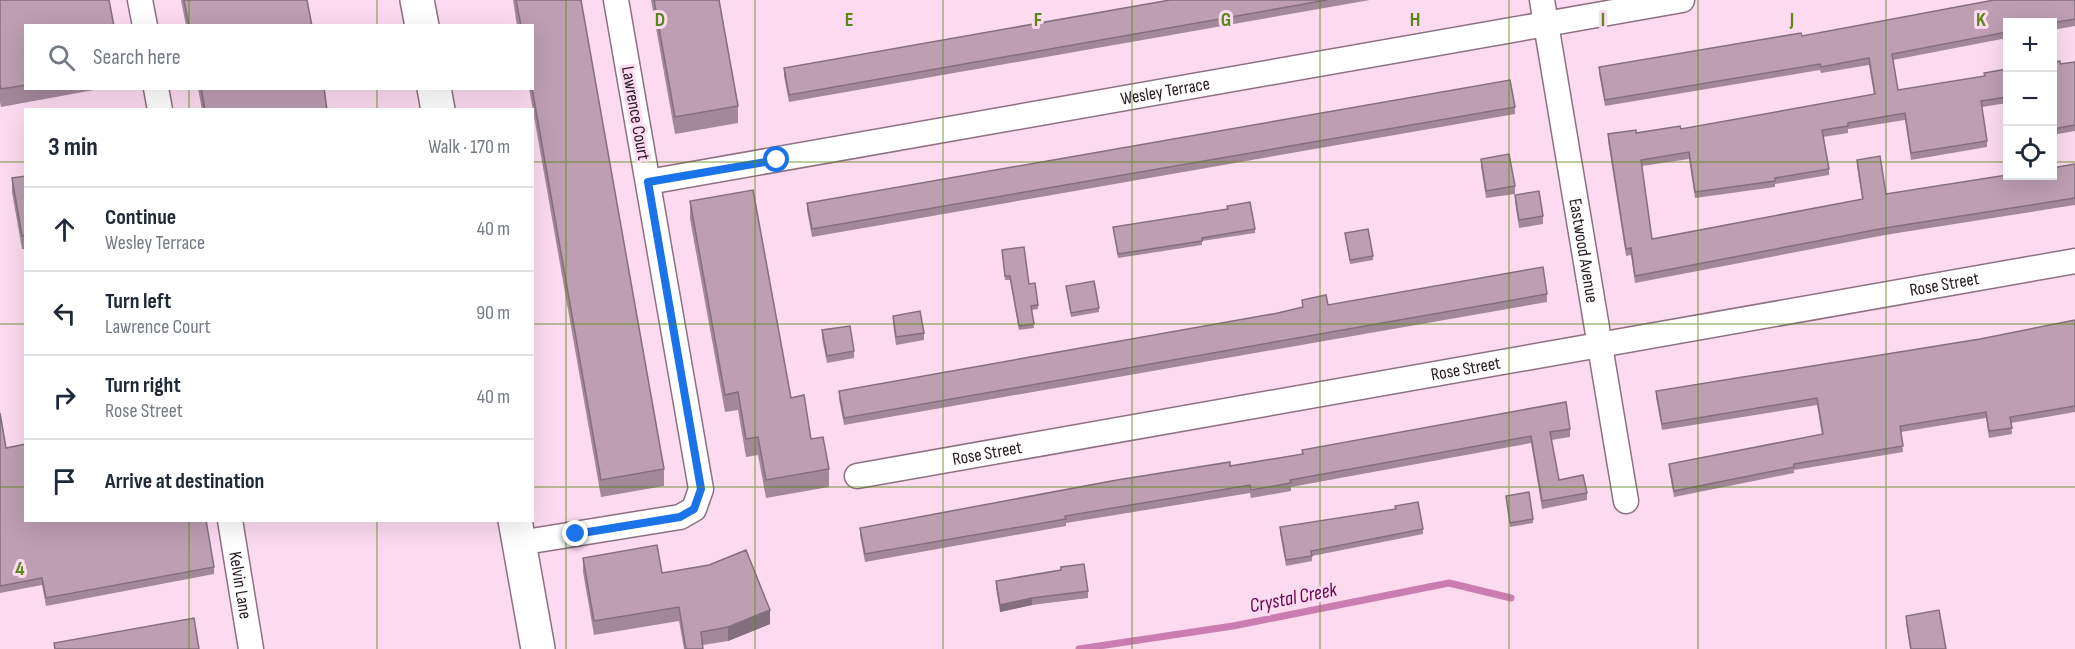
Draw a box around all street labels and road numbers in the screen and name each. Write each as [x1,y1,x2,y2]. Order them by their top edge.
street label: Lawrence Court [617,64,654,162]
street label: Wesley Terrace [1119,73,1211,110]
street label: Eastwood Avenue [1564,197,1603,304]
street label: Rose Street [1908,268,1981,301]
street label: Rose Street [1429,353,1503,386]
street label: Rose Street [951,437,1024,470]
street label: Kelvin Lane [224,550,256,620]

